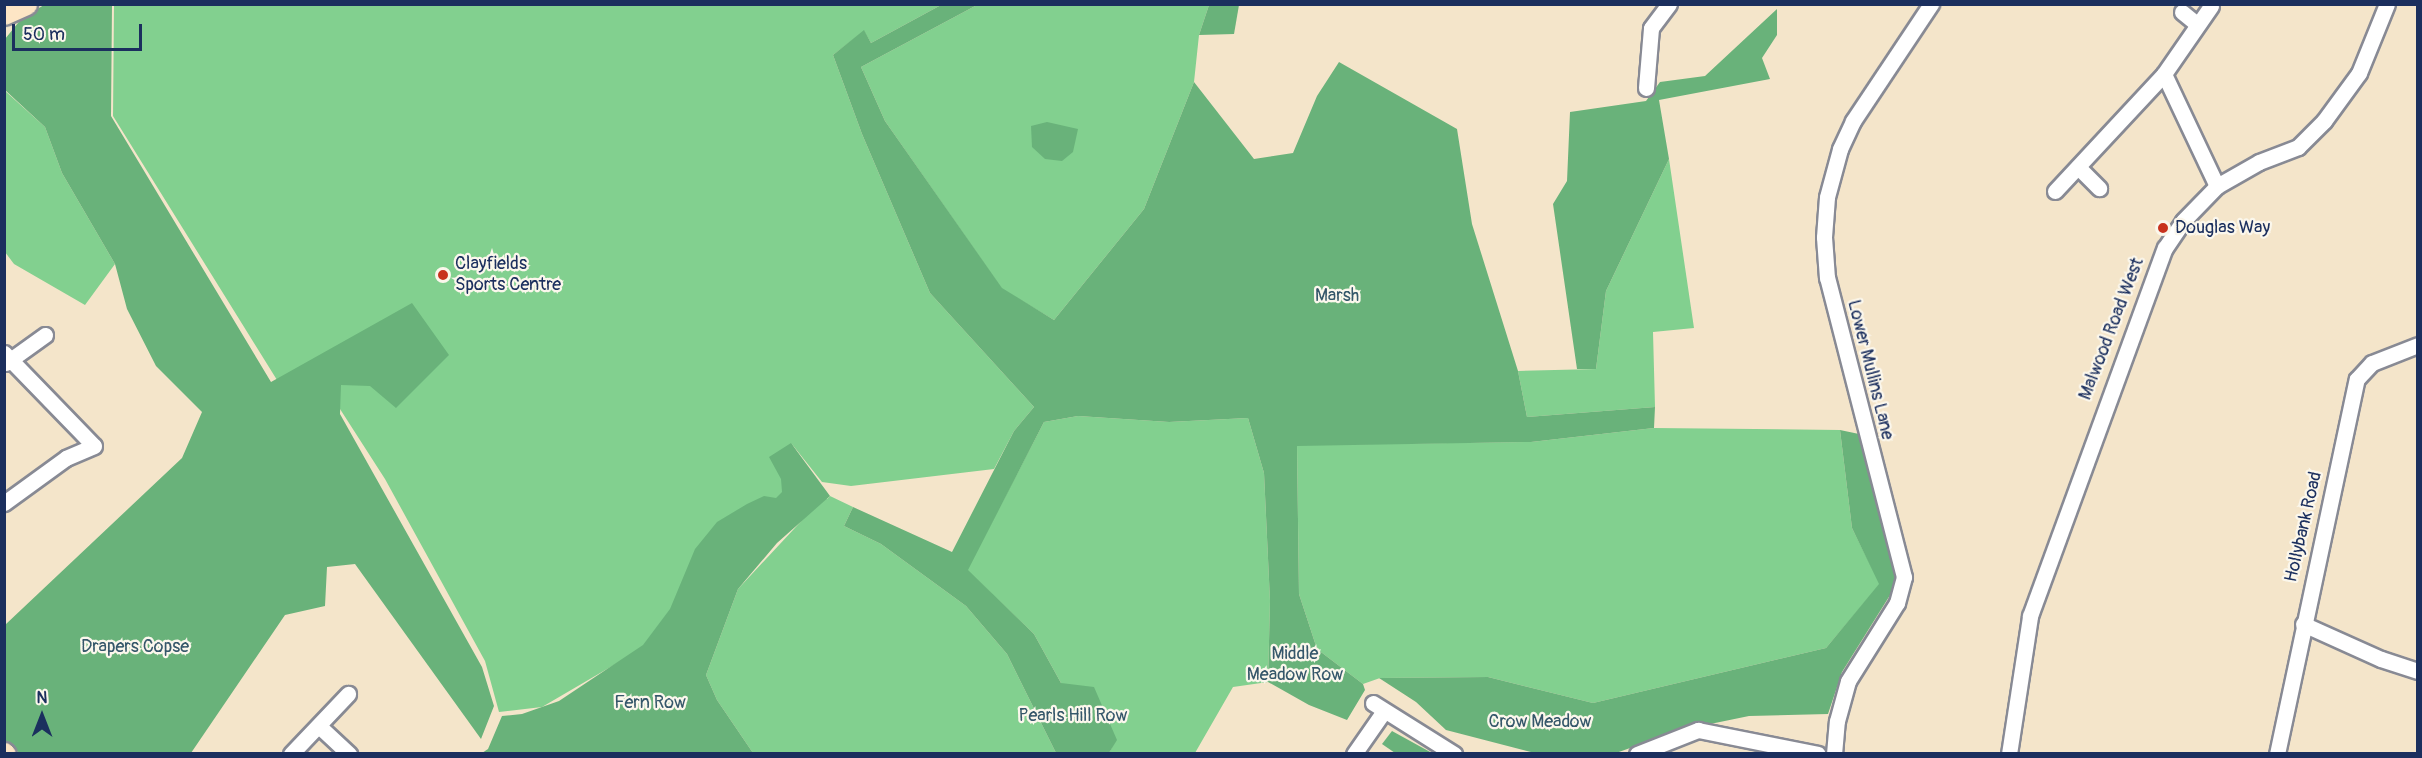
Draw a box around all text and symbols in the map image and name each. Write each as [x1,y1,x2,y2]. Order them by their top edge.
scale bar [15,12,146,50]
text: 50 m [23,23,65,46]
place label: Douglas Way [2175,217,2270,239]
marker: Douglas Way [2156,221,2170,235]
place label: Clayfields Sports Centre [455,254,561,296]
street label: Malwood Road West [2075,255,2149,403]
marker: Clayfields Sports Centre [436,268,450,282]
park label: Marsh [1315,285,1359,307]
street label: Lower Mullins Lane [1842,298,1898,442]
street label: Hollybank Road [2281,470,2327,584]
park label: Drapers Copse [81,636,189,658]
park label: Middle Meadow Row [1247,644,1343,686]
north arrow [12,686,72,746]
text: N [37,688,47,708]
park label: Fern Row [614,692,686,714]
park label: Pearls Hill Row [1019,705,1127,727]
park label: Crow Meadow [1488,711,1592,733]

